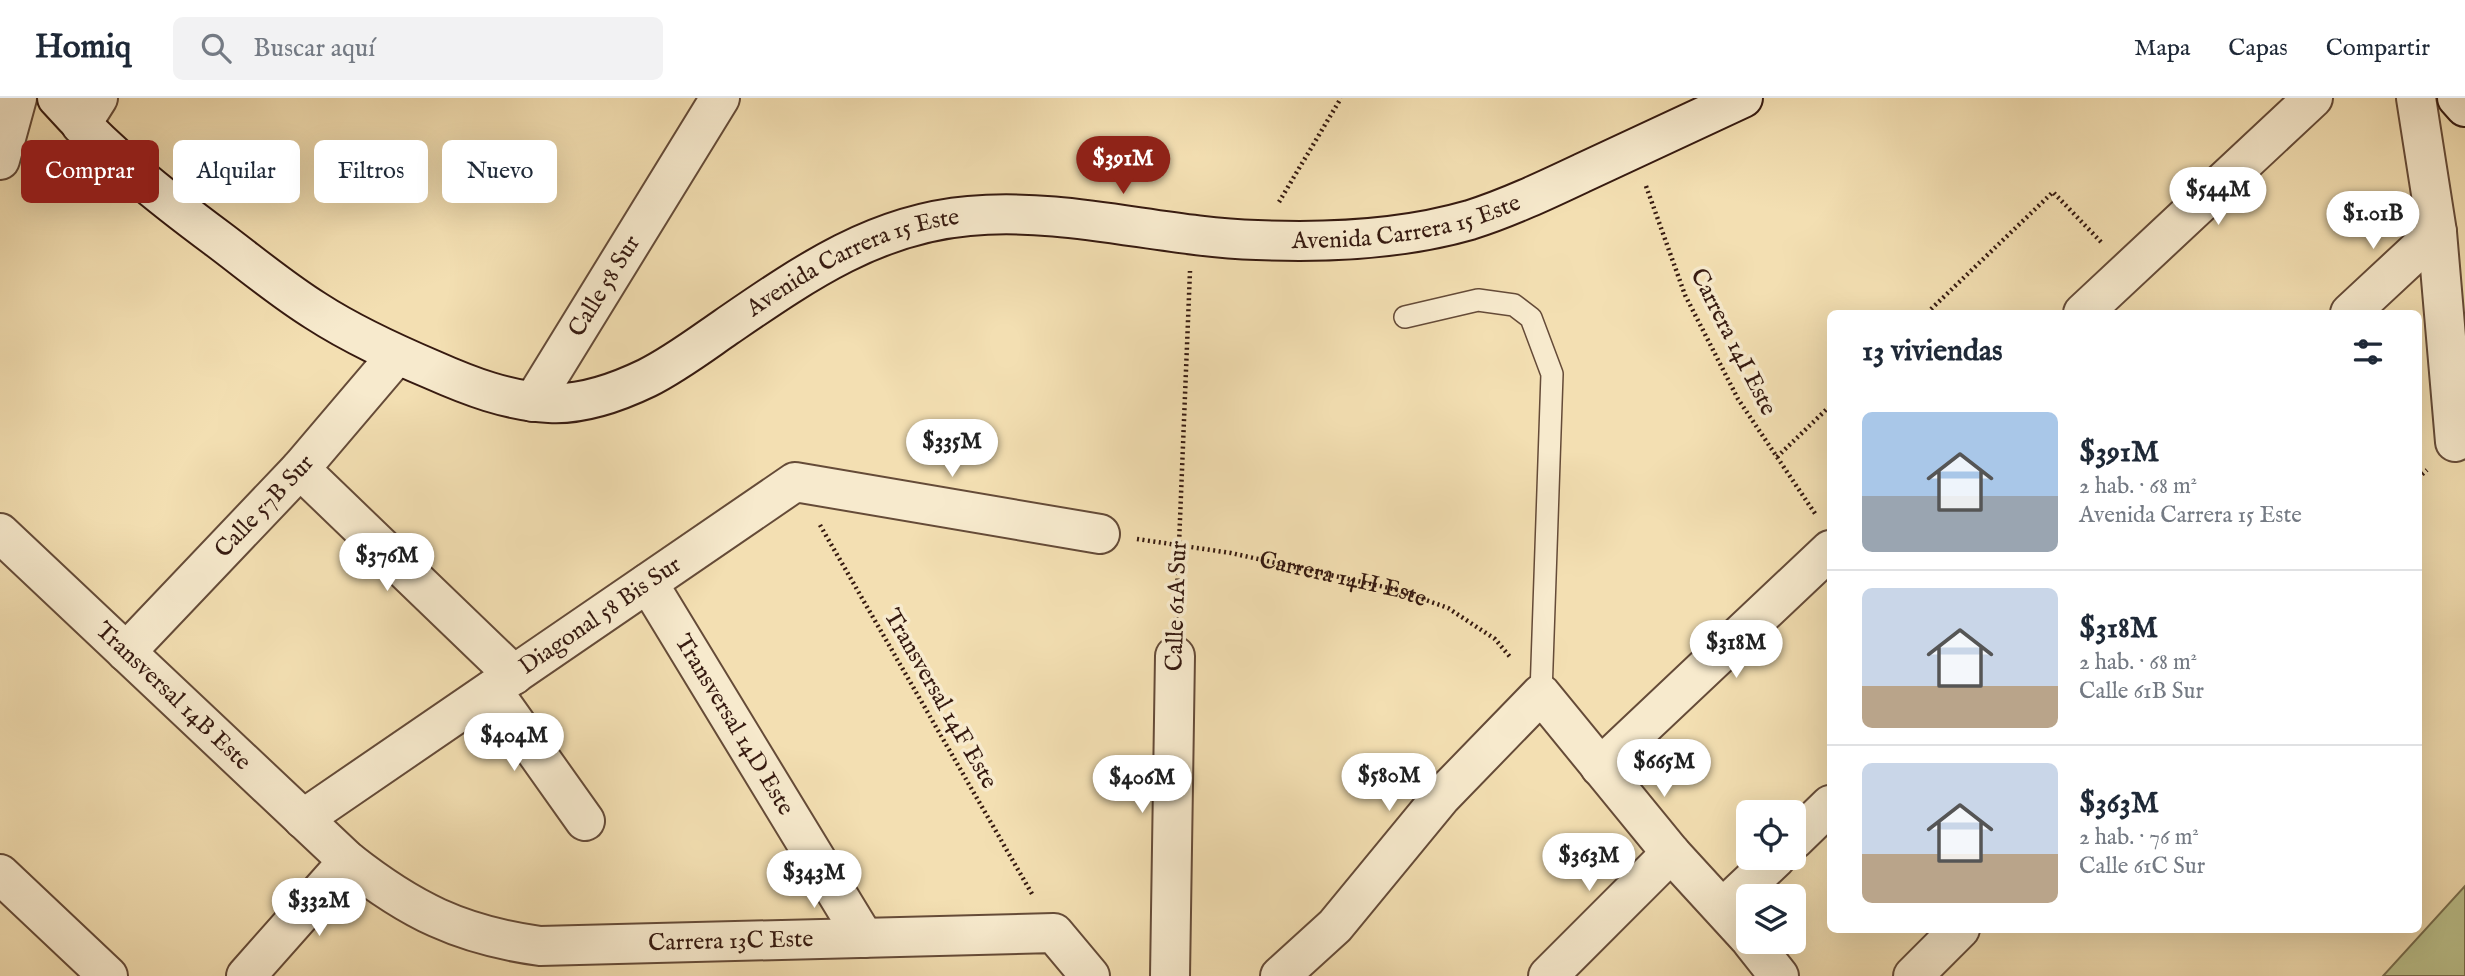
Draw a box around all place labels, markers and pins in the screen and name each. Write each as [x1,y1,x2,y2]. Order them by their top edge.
pin: $391M [1074,136,1172,196]
pin: $544M [2169,167,2267,227]
pin: $1.01B [2316,192,2430,251]
pin: $335M [903,420,1001,479]
pin: $376M [338,533,436,593]
pin: $318M [1687,620,1785,680]
pin: $404M [465,714,563,773]
pin: $665M [1615,740,1713,799]
pin: $580M [1340,754,1438,813]
pin: $406M [1093,756,1191,815]
pin: $363M [1540,834,1638,893]
pin: $343M [765,850,863,910]
pin: $332M [270,878,368,938]

